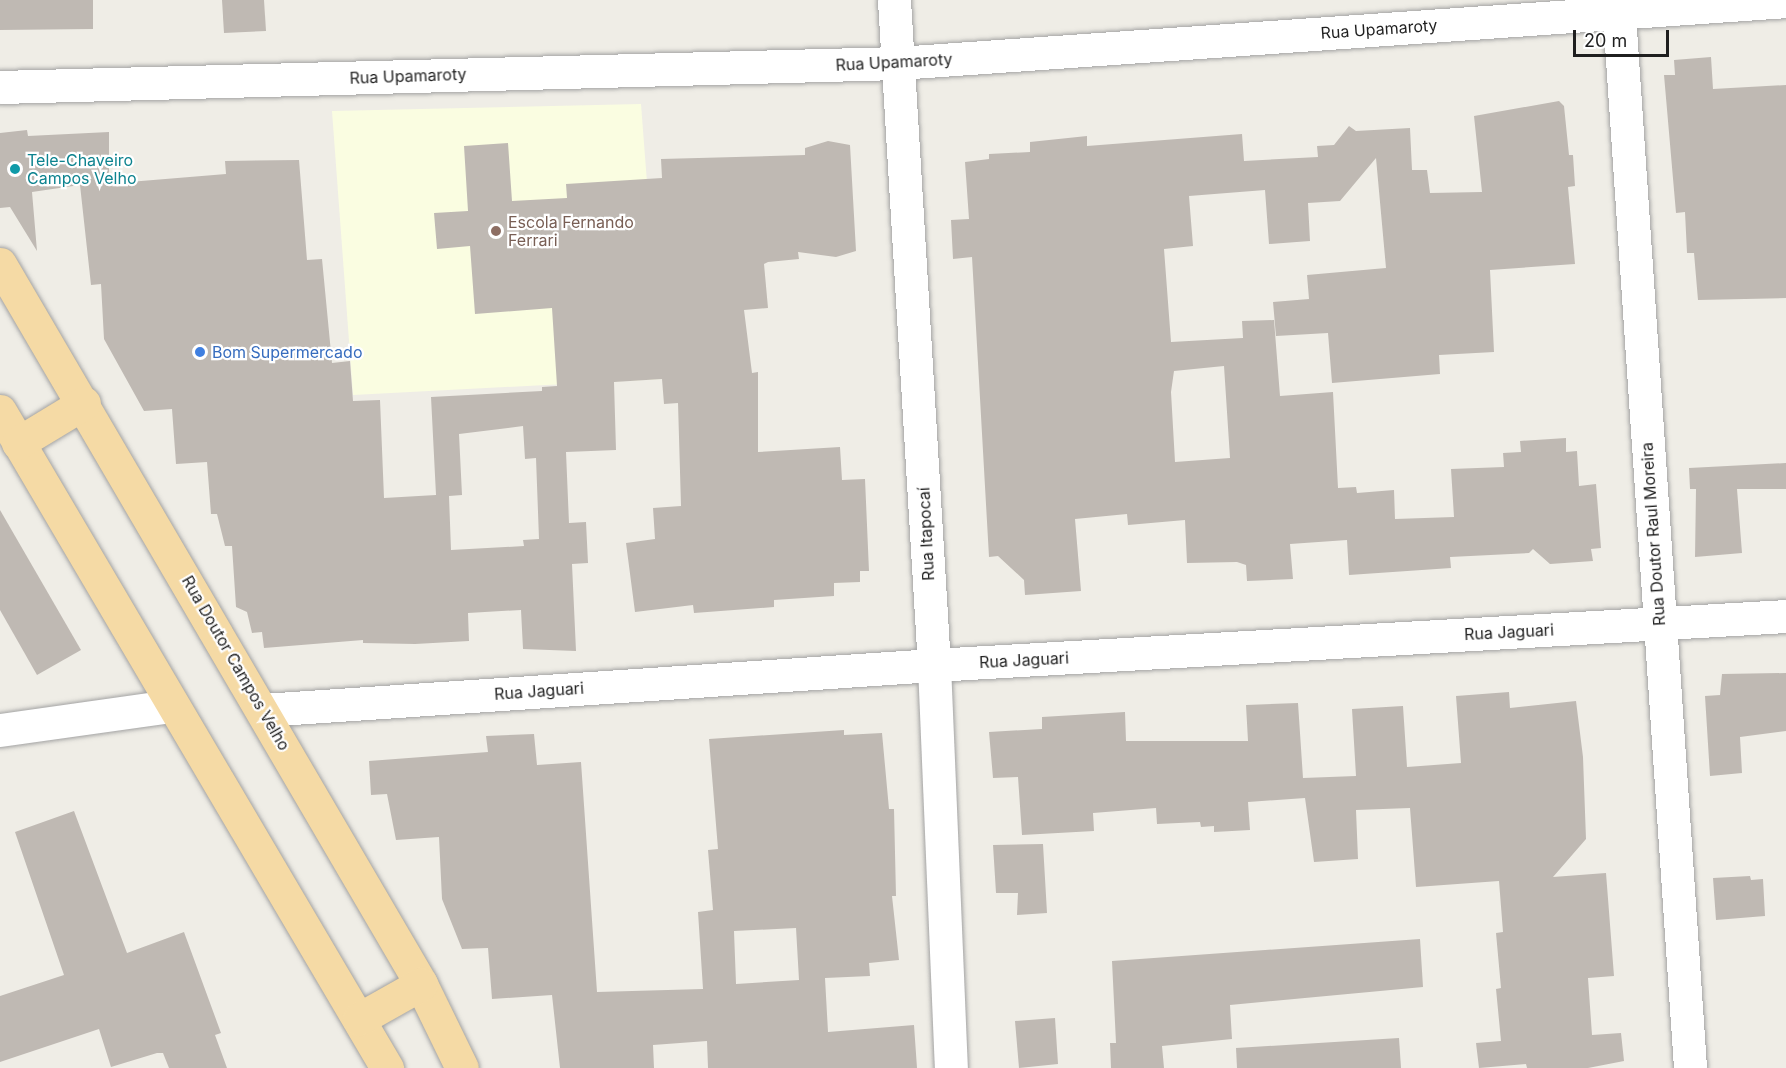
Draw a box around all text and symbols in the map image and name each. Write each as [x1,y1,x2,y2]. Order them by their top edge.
street label: Rua Upamaroty [1320,15,1438,43]
scale bar [1576,18,1672,56]
text: 20 m [1584,30,1627,51]
street label: Rua Upamaroty [835,49,953,75]
street label: Rua Upamaroty [349,64,467,88]
place label: Tele-Chaveiro Campos Velho [27,150,137,188]
marker: Tele-Chaveiro Campos Velho [8,162,22,176]
place label: Escola Fernando Ferrari [508,212,634,250]
marker: Escola Fernando Ferrari [489,224,503,238]
place label: Bom Supermercado [212,342,362,362]
marker: Bom Supermercado [193,345,207,359]
street label: Rua Doutor Raul Moreira [1637,442,1669,626]
street label: Rua Itapocaí [914,487,938,581]
street label: Rua Doutor Campos Velho [178,572,294,754]
street label: Rua Jaguari [1464,620,1554,644]
street label: Rua Jaguari [979,648,1069,672]
street label: Rua Jaguari [494,678,584,704]

